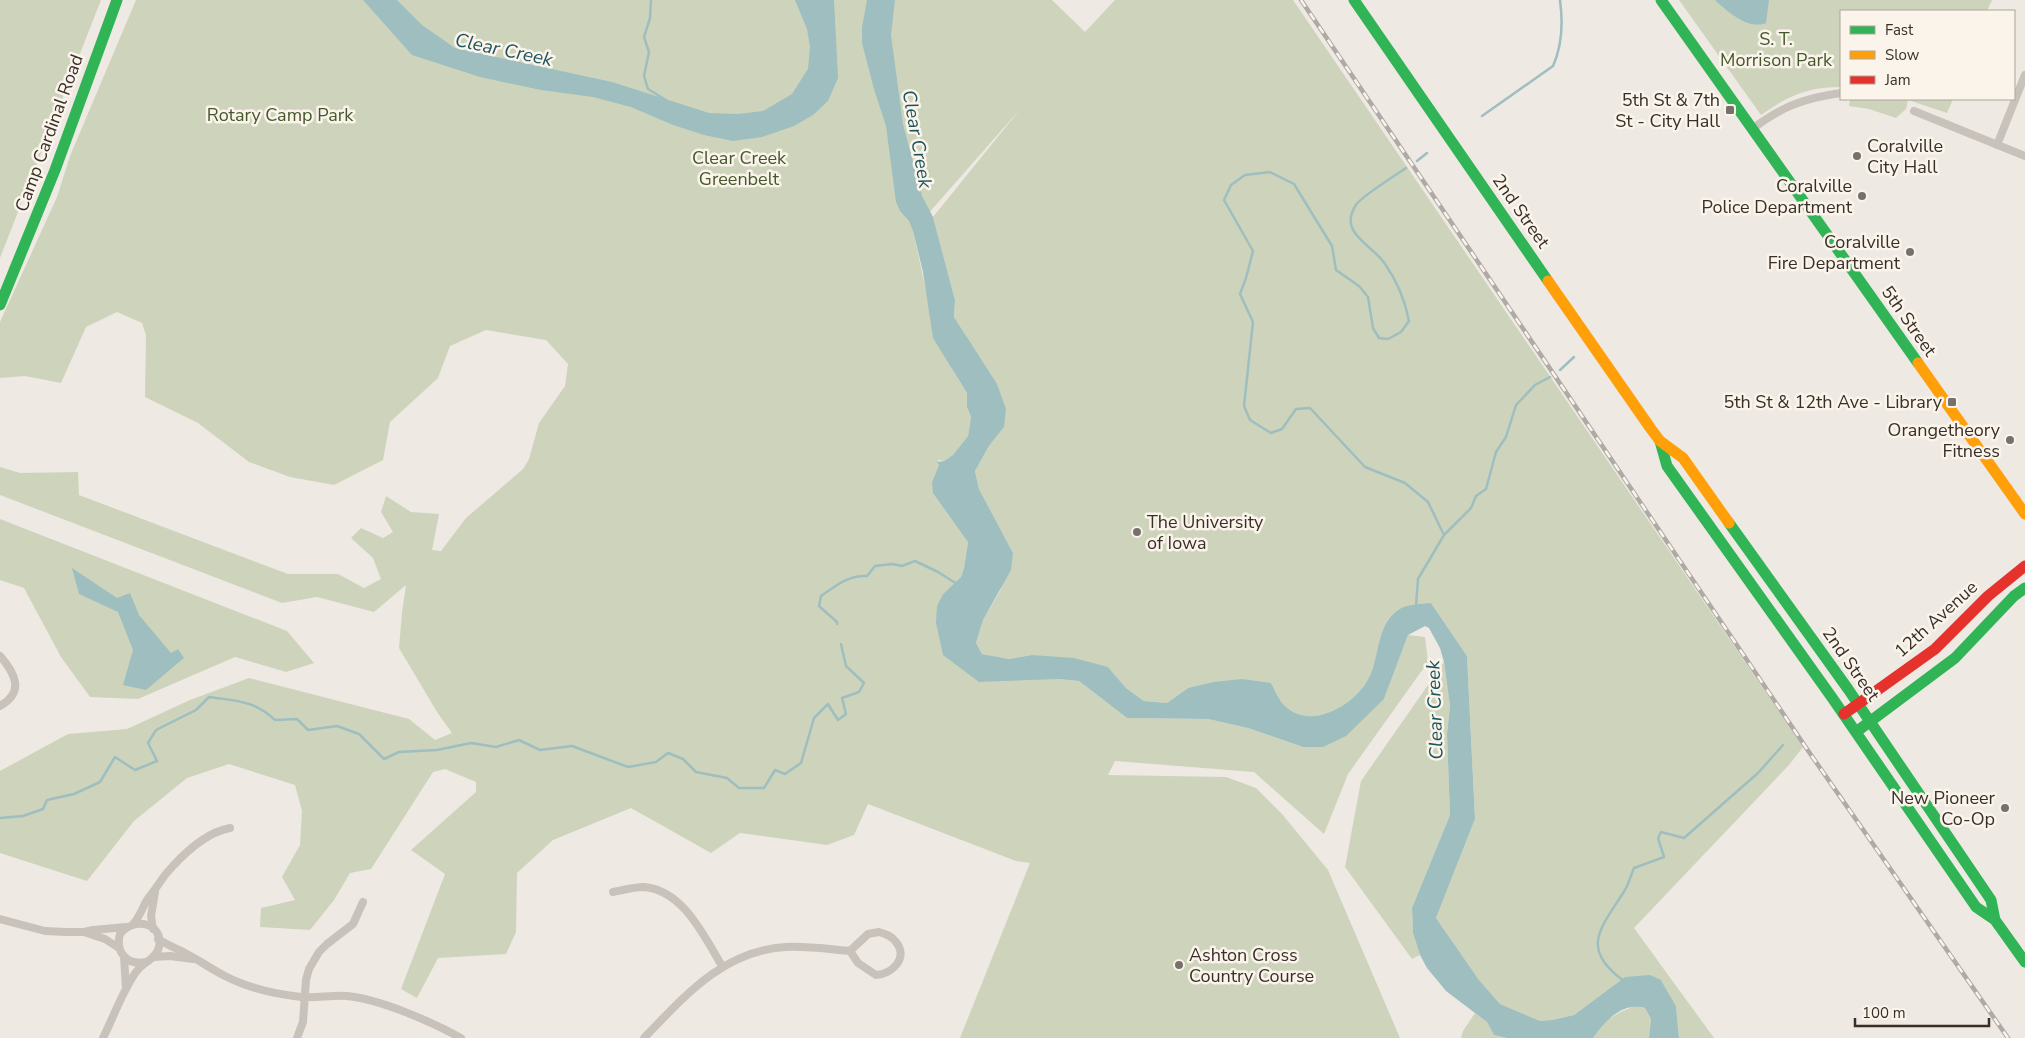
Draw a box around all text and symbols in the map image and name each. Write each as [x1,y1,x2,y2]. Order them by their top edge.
legend [1840,10,2015,100]
text: Fast [1885,20,1914,40]
water label: Clear Creek [452,27,556,73]
park label: S. T. Morrison Park [1720,27,1833,72]
text: Slow [1885,45,1920,65]
street label: Camp Cardinal Road [9,51,89,215]
text: Jam [1884,70,1911,90]
water label: Clear Creek [896,88,939,191]
place label: 5th St & 7th St - City Hall [1615,88,1721,133]
park label: Rotary Camp Park [207,103,354,127]
marker: 5th St & 7th St - City Hall [1724,104,1736,116]
place label: Coralville City Hall [1867,134,1943,179]
park label: Clear Creek Greenbelt [692,146,787,191]
marker: Coralville City Hall [1851,150,1863,162]
street label: 2nd Street [1487,169,1556,253]
place label: Coralville Police Department [1701,174,1853,219]
marker: Coralville Police Department [1856,190,1868,202]
place label: Coralville Fire Department [1768,230,1901,275]
marker: Coralville Fire Department [1904,246,1916,258]
street label: 5th Street [1876,281,1942,362]
place label: 5th St & 12th Ave - Library [1723,390,1943,414]
marker: 5th St & 12th Ave - Library [1946,396,1958,408]
place label: Orangetheory Fitness [1888,418,2001,463]
marker: Orangetheory Fitness [2004,434,2016,446]
place label: The University of Iowa [1147,510,1264,555]
marker: The University of Iowa [1131,526,1143,538]
street label: 12th Avenue [1889,575,1983,663]
street label: 2nd Street [1817,622,1886,706]
water label: Clear Creek [1420,659,1450,760]
place label: New Pioneer Co-Op [1891,786,1996,831]
marker: New Pioneer Co-Op [1999,802,2011,814]
place label: Ashton Cross Country Course [1189,943,1314,988]
marker: Ashton Cross Country Course [1173,959,1185,971]
scale bar [1855,996,1989,1028]
text: 100 m [1862,1003,1906,1023]

